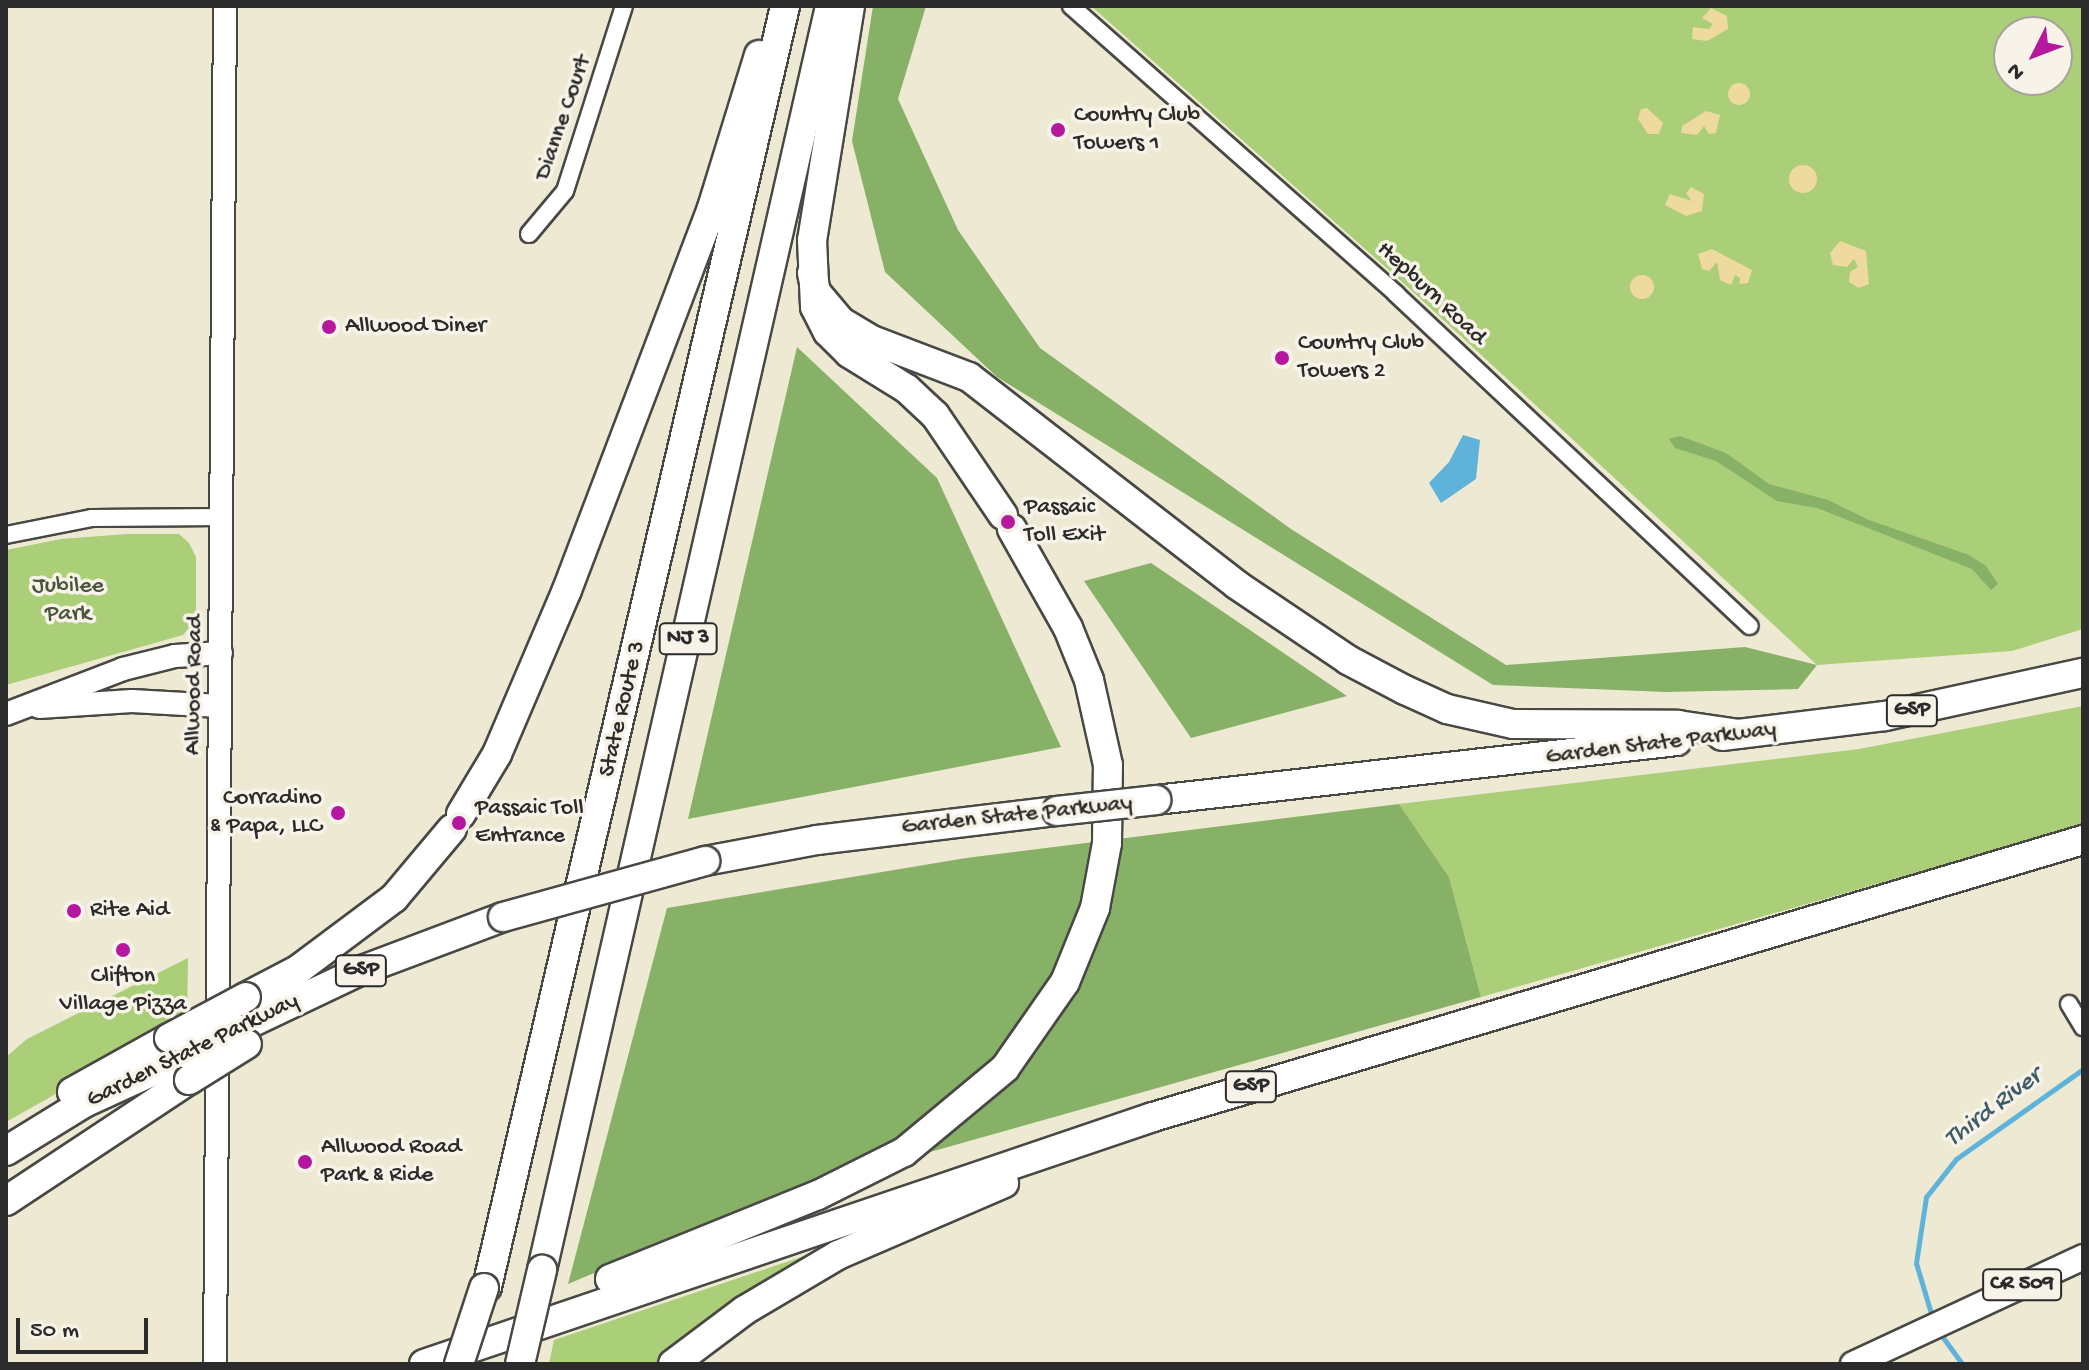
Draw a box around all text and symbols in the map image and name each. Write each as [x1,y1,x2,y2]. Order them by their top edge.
north arrow [1993,16,2073,96]
street label: Dianne Court [529,52,599,184]
text: N [2002,57,2031,85]
place label: Country Club Towers 1 [1074,102,1200,158]
marker: Country Club Towers 1 [1049,121,1067,139]
street label: Hepburn Road [1370,236,1492,352]
place label: Allwood Diner [345,313,486,341]
marker: Allwood Diner [320,318,338,336]
place label: Country Club Towers 2 [1298,330,1424,386]
marker: Country Club Towers 2 [1273,349,1291,367]
place label: Passaic Toll Exit [1024,494,1105,550]
marker: Passaic Toll Exit [999,513,1017,531]
park label: Jubilee Park [32,573,104,629]
street label: Allwood Road [179,615,211,755]
road number: NJ 3 [658,621,718,657]
street label: State Route 3 [593,638,653,780]
road number: GSP [1884,693,1940,729]
street label: Garden State Parkway [1544,716,1778,772]
place label: Corradino & Papa, LLC [210,785,322,841]
street label: Garden State Parkway [900,790,1134,842]
place label: Passaic Toll Entrance [475,795,584,851]
marker: Corradino & Papa, LLC [329,804,347,822]
marker: Passaic Toll Entrance [450,814,468,832]
place label: Rite Aid [90,897,169,925]
marker: Rite Aid [65,902,83,920]
marker: Clifton Village Pizza [114,941,132,959]
road number: GSP [333,953,389,989]
place label: Clifton Village Pizza [59,963,187,1019]
street label: Garden State Parkway [82,987,304,1115]
water label: Third River [1939,1062,2049,1156]
road number: GSP [1223,1069,1279,1105]
place label: Allwood Road Park & Ride [321,1134,461,1190]
marker: Allwood Road Park & Ride [296,1153,314,1171]
road number: CR 509 [1982,1267,2062,1303]
scale bar [20,1302,152,1352]
text: 50 m [30,1317,79,1346]

